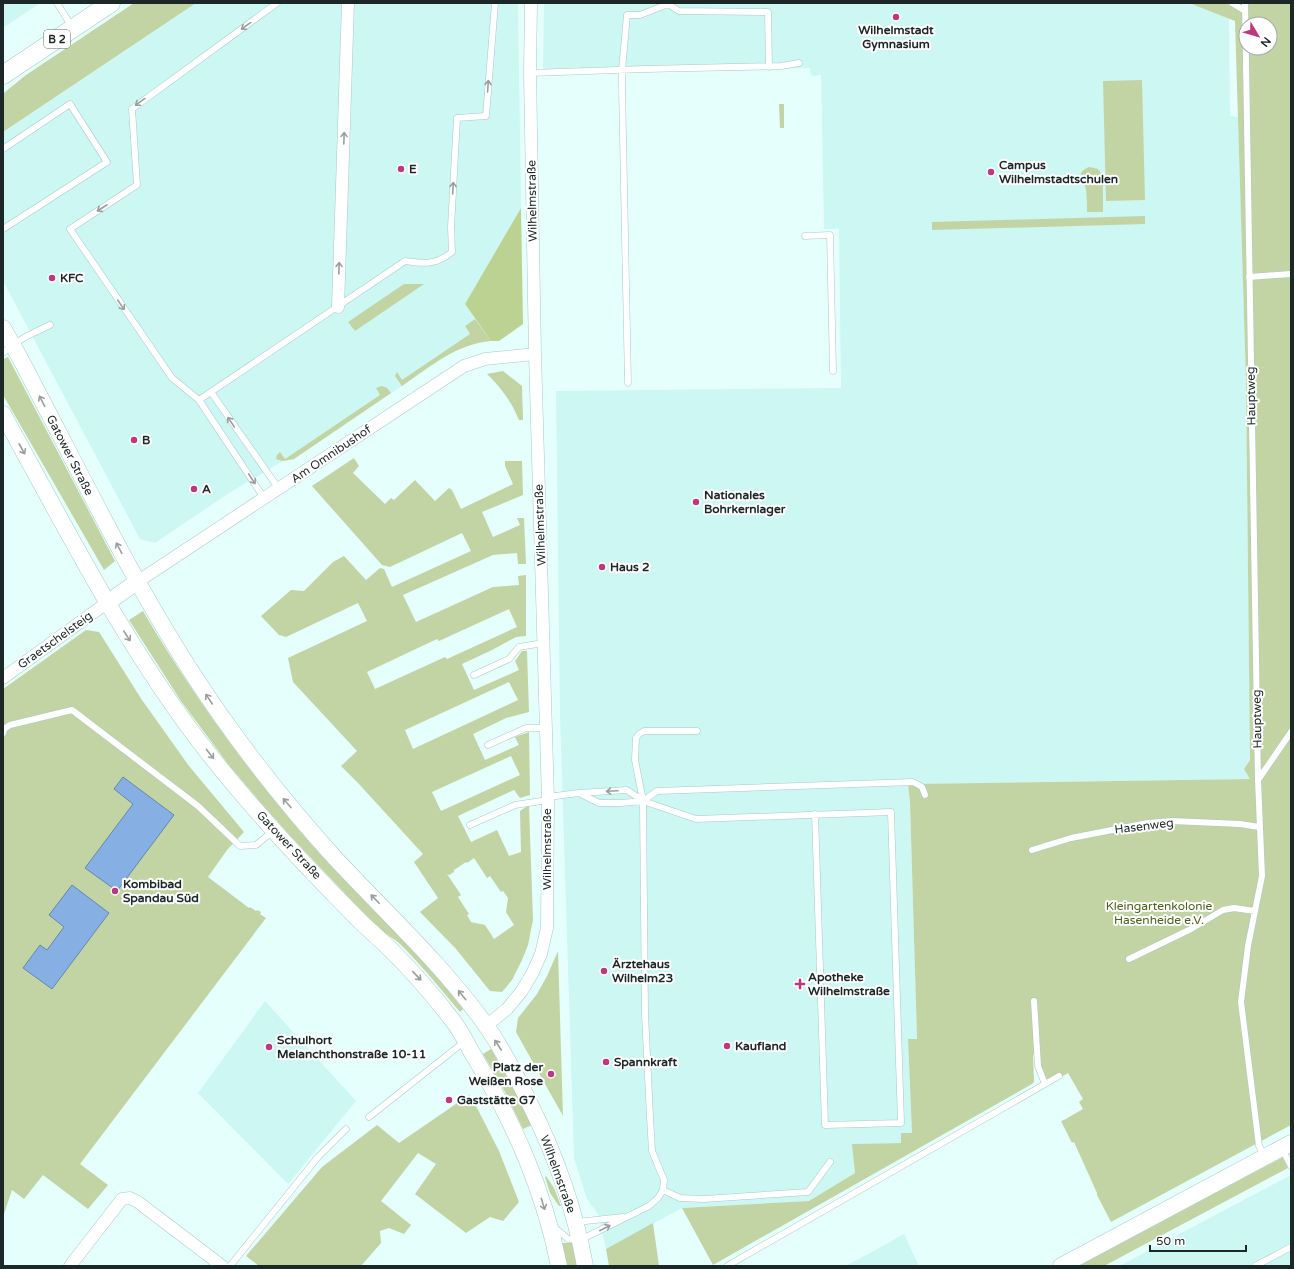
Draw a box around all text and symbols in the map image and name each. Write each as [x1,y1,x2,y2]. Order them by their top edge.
marker: Wilhelmstadt Gymnasium [891,12,901,22]
north arrow [1238,16,1278,56]
one-way arrow [240,22,251,30]
place label: Wilhelmstadt Gymnasium [858,23,934,52]
road number: B 2 [44,30,70,48]
text: N [1258,34,1273,49]
one-way arrow [485,80,492,93]
one-way arrow [135,98,146,106]
one-way arrow [340,132,348,145]
place label: Campus Wilhelmstadtschulen [999,158,1118,186]
street label: Wilhelmstraße [524,160,540,242]
place label: E [409,162,417,176]
marker: E [396,164,406,174]
marker: Campus Wilhelmstadtschulen [986,167,996,177]
one-way arrow [450,182,457,195]
one-way arrow [97,204,108,212]
one-way arrow [336,262,343,275]
place label: KFC [60,271,84,285]
marker: KFC [47,273,57,283]
one-way arrow [117,299,125,310]
street label: Hauptweg [1243,366,1259,426]
one-way arrow [38,395,46,407]
street label: Gatower Straße [44,412,96,498]
one-way arrow [227,417,235,428]
street label: Am Omnibushof [288,422,374,486]
place label: B [142,433,150,447]
marker: B [129,435,139,445]
one-way arrow [19,442,26,454]
one-way arrow [248,473,256,485]
place label: A [202,482,211,496]
marker: A [189,484,199,494]
street label: Wilhelmstraße [532,484,548,566]
place label: Nationales Bohrkernlager [704,488,786,517]
marker: Nationales Bohrkernlager [691,497,701,507]
one-way arrow [115,542,122,554]
place label: Haus 2 [610,560,649,574]
marker: Haus 2 [597,562,607,572]
street label: Graetschelsteig [15,608,95,672]
one-way arrow [123,630,131,641]
street label: Hauptweg [1249,689,1265,749]
one-way arrow [205,694,213,705]
one-way arrow [205,748,214,759]
one-way arrow [606,788,619,795]
one-way arrow [283,798,292,808]
street label: Gatower Straße [254,808,324,882]
street label: Wilhelmstraße [540,808,554,890]
street label: Hasenweg [1114,815,1174,837]
place label: Kombibad Spandau Süd [123,877,199,906]
marker: Kombibad Spandau Süd [110,886,120,896]
one-way arrow [370,894,380,904]
park label: Kleingartenkolonie Hasenheide e.V. [1106,899,1213,927]
place label: Ärztehaus Wilhelm23 [612,957,673,985]
marker: Ärztehaus Wilhelm23 [599,966,609,976]
place label: Apotheke Wilhelmstraße [808,970,890,998]
one-way arrow [412,971,421,981]
marker: Apotheke Wilhelmstraße [795,979,805,989]
one-way arrow [458,989,467,1000]
place label: Schulhort Melanchthonstraße 10-11 [277,1033,426,1061]
place label: Kaufland [735,1039,786,1053]
one-way arrow [494,1040,502,1051]
marker: Kaufland [722,1041,732,1051]
marker: Schulhort Melanchthonstraße 10-11 [264,1042,274,1052]
place label: Spannkraft [614,1055,677,1070]
marker: Spannkraft [601,1057,611,1067]
place label: Platz der Weißen Rose [469,1060,543,1088]
marker: Platz der Weißen Rose [546,1069,556,1079]
place label: Gaststätte G7 [457,1093,536,1107]
marker: Gaststätte G7 [444,1095,454,1105]
street label: Wilhelmstraße [537,1133,579,1215]
one-way arrow [540,1198,547,1211]
one-way arrow [598,1224,610,1232]
scale bar [1150,1227,1246,1253]
text: 50 m [1156,1234,1185,1248]

